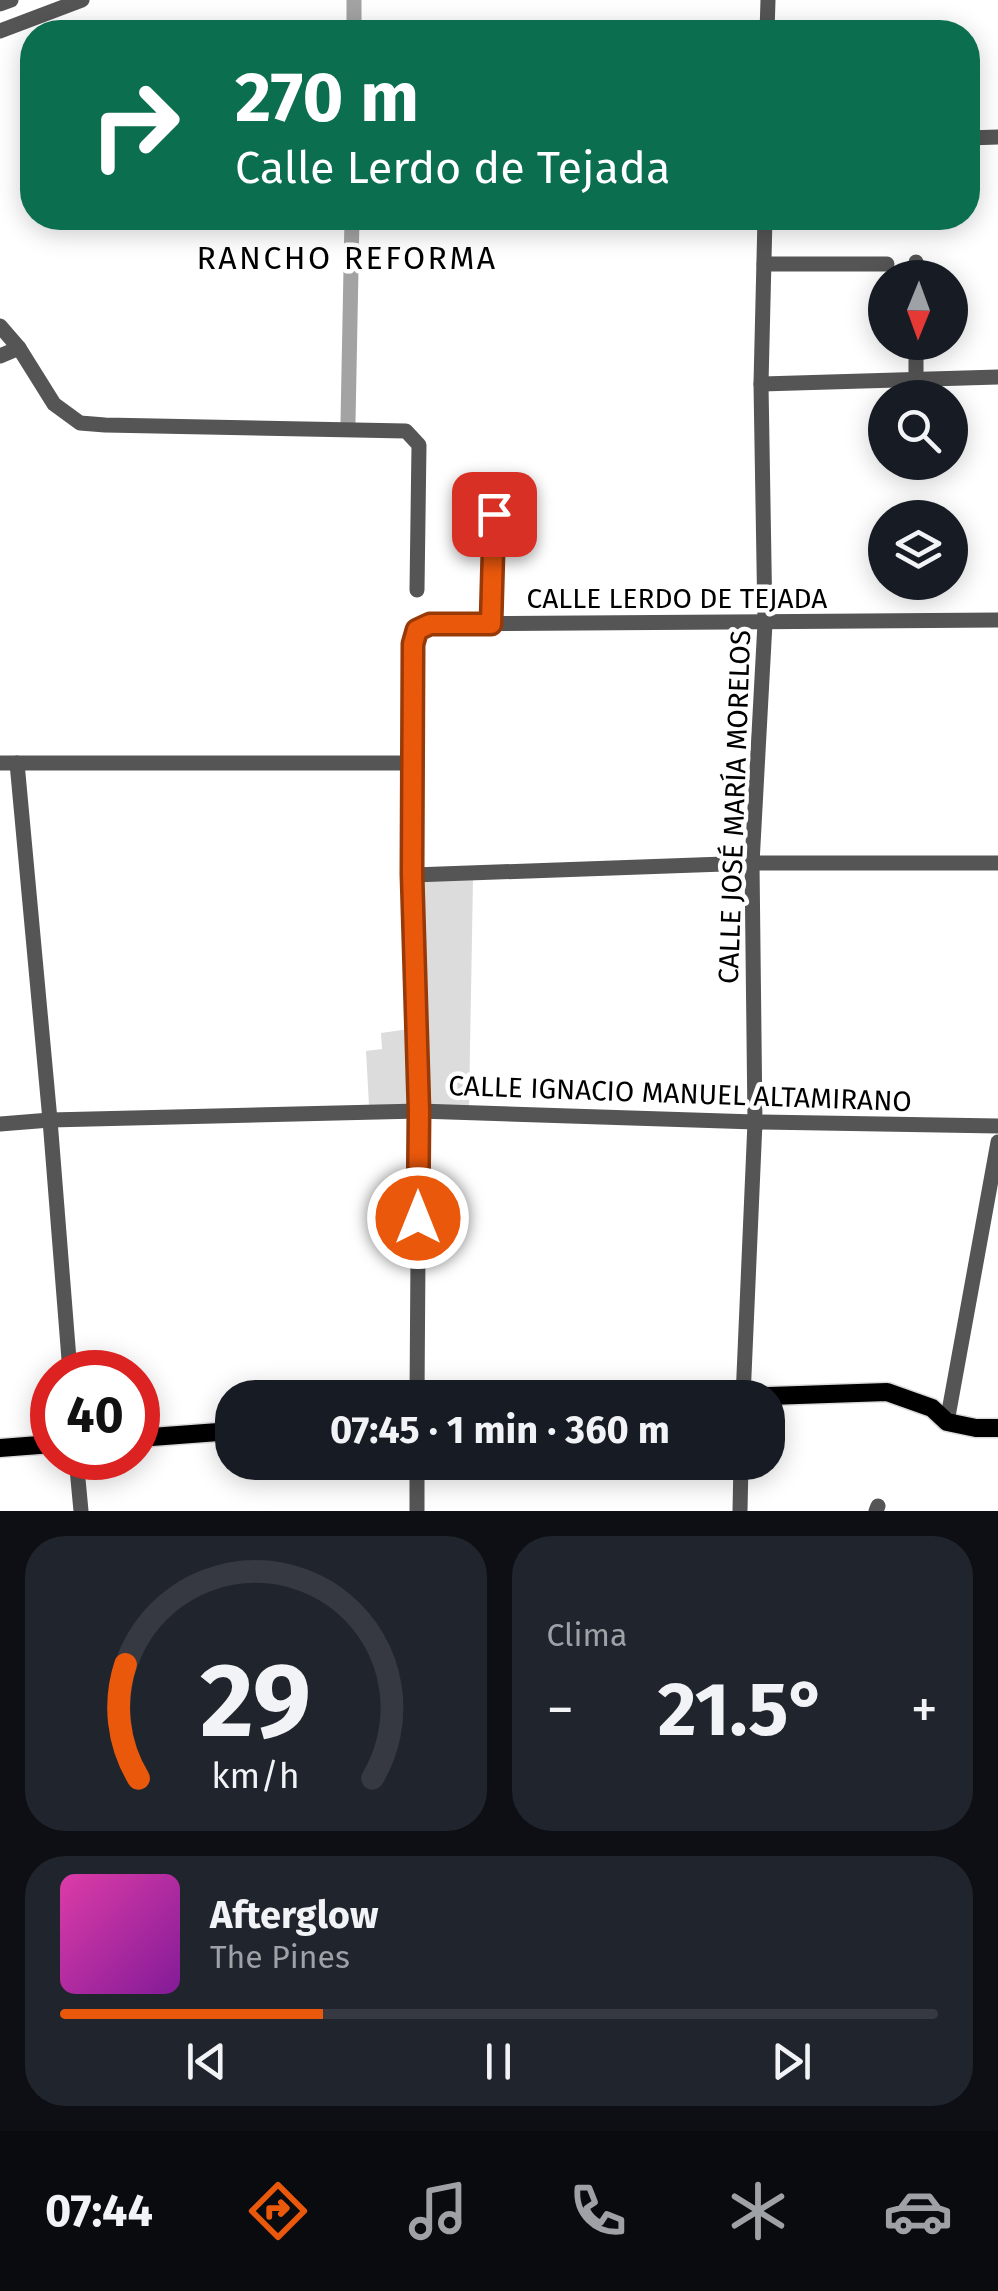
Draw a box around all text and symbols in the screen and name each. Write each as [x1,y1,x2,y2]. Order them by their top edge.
text: 270 m [235,56,419,140]
icon: right [70,60,200,190]
text: Calle Lerdo de Tejada [235,141,670,195]
district label: RANCHO REFORMA [196,239,498,277]
north arrow [868,260,968,360]
map controls [868,260,968,600]
button: search [868,380,968,480]
pin [452,472,537,557]
icon: arrive [467,487,522,542]
button: layers [868,500,968,600]
street label: CALLE LERDO DE TEJADA [527,582,827,615]
street label: CALLE JOSÉ MARÍA MORELOS [712,629,757,985]
street label: CALLE IGNACIO MANUEL ALTAMIRANO [448,1069,912,1118]
position arrow [366,1166,470,1270]
speed limit sign: 40 [30,1350,160,1480]
text: 07:45 · 1 min · 360 m [330,1407,670,1453]
text: Clima [547,1616,627,1654]
text: 29 [200,1639,311,1764]
text: 21.5° [658,1665,827,1755]
text: − [547,1677,574,1743]
text: + [911,1677,938,1743]
text: km/h [212,1755,300,1797]
text: Afterglow [210,1892,378,1938]
text: The Pines [210,1938,350,1976]
icon: previous [179,2034,234,2089]
icon: pause [471,2034,526,2089]
icon: next [764,2034,819,2089]
icon: directions [243,2176,313,2246]
icon: music [403,2176,473,2246]
icon: phone [563,2176,633,2246]
icon: climate [723,2176,793,2246]
icon: car [883,2176,953,2246]
text: 07:44 [45,2184,153,2238]

